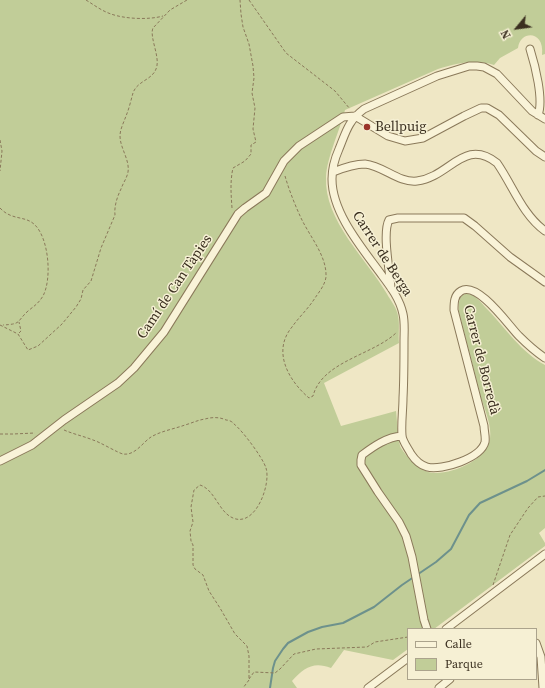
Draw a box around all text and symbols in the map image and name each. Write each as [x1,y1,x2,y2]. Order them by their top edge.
north arrow [497,8,537,48]
text: N [498,27,515,41]
place label: Bellpuig [375,119,426,135]
marker: Bellpuig [362,122,372,132]
street label: Carrer de Berga [348,208,416,300]
street label: Camí de Can Tàpies [134,232,216,342]
street label: Carrer de Borredà [459,303,503,417]
legend [407,628,537,680]
text: Calle [445,636,472,652]
text: Parque [445,656,483,672]

